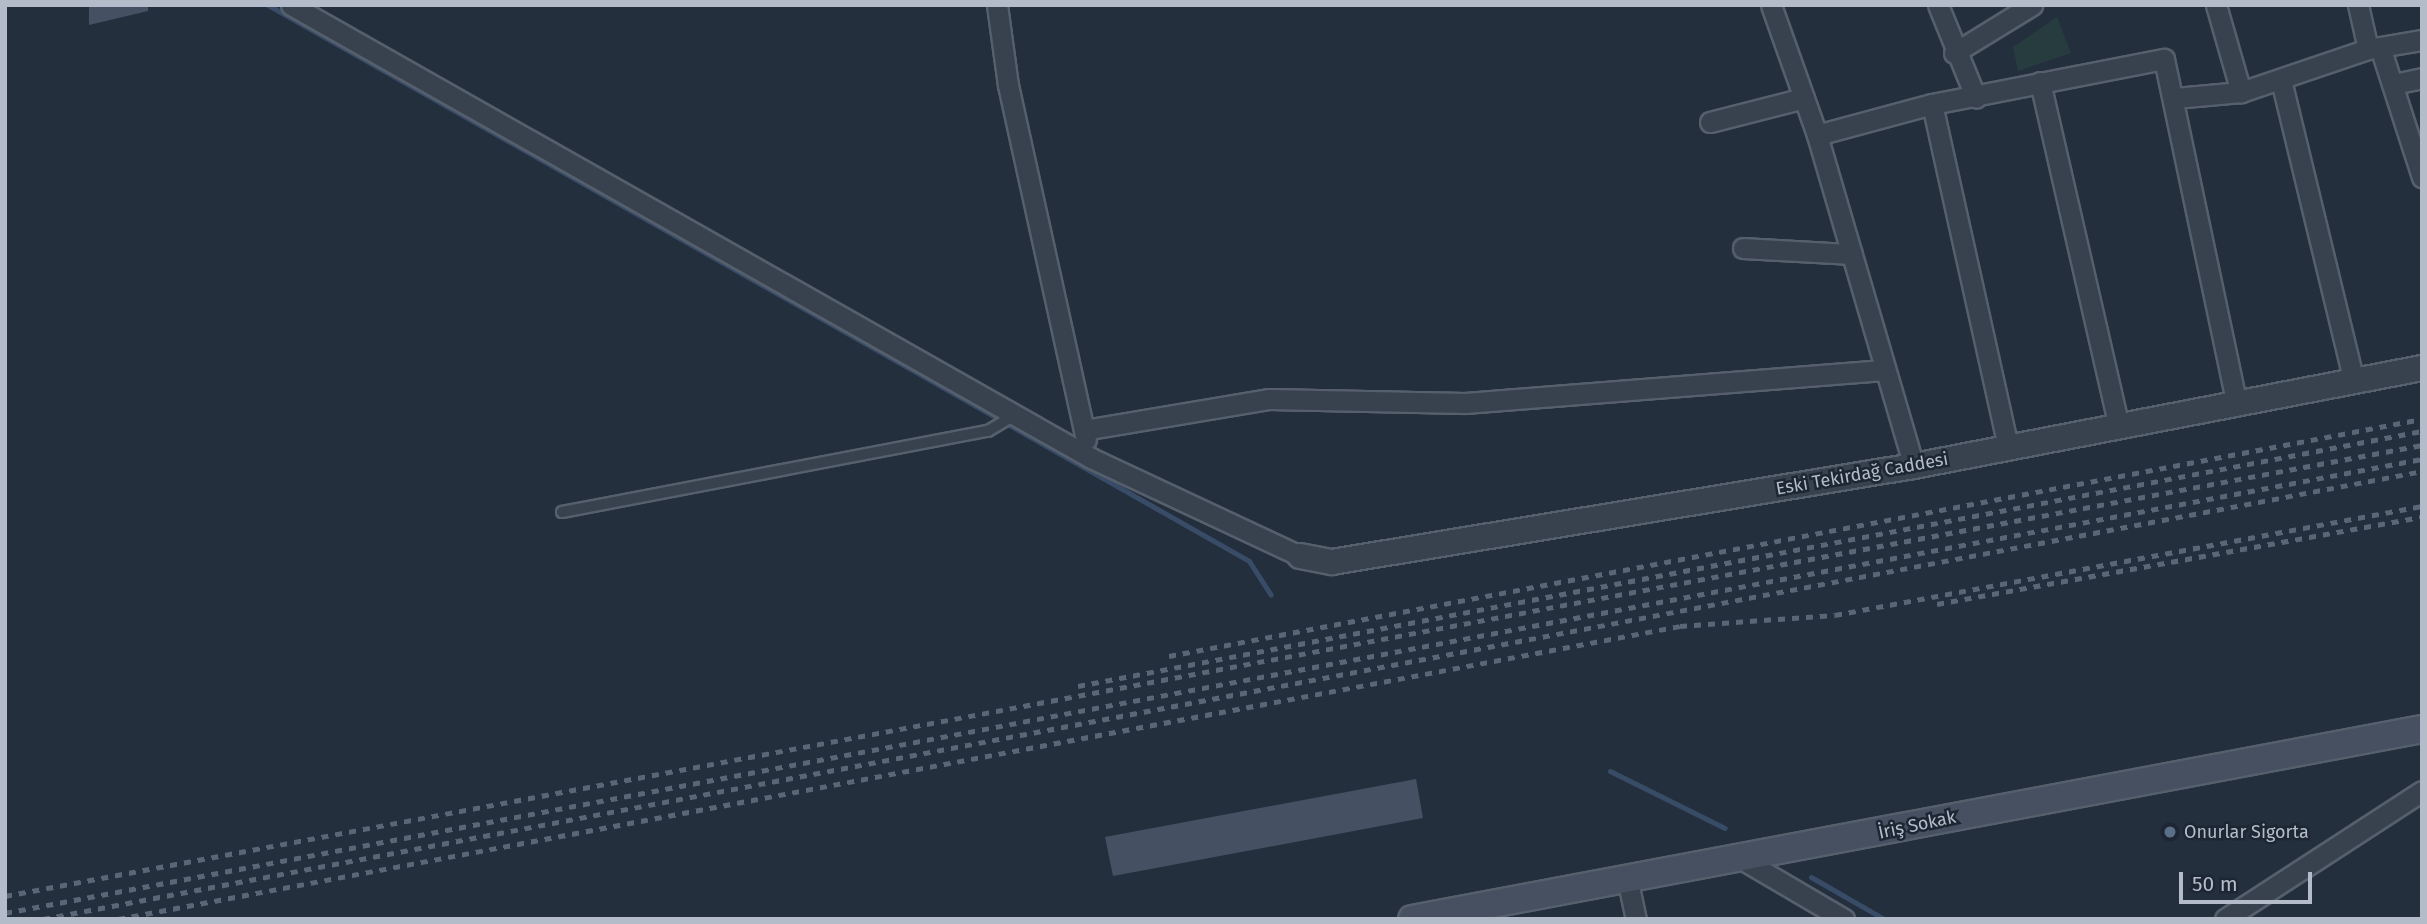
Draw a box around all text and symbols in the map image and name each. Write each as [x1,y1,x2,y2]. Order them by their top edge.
street label: Eski Tekirdağ Caddesi [1774,448,1950,500]
street label: İriş Sokak [1876,806,1958,844]
place label: Onurlar Sigorta [2184,821,2309,843]
marker: Onurlar Sigorta [2162,824,2178,840]
scale bar [2182,858,2315,902]
text: 50 m [2192,871,2238,897]

